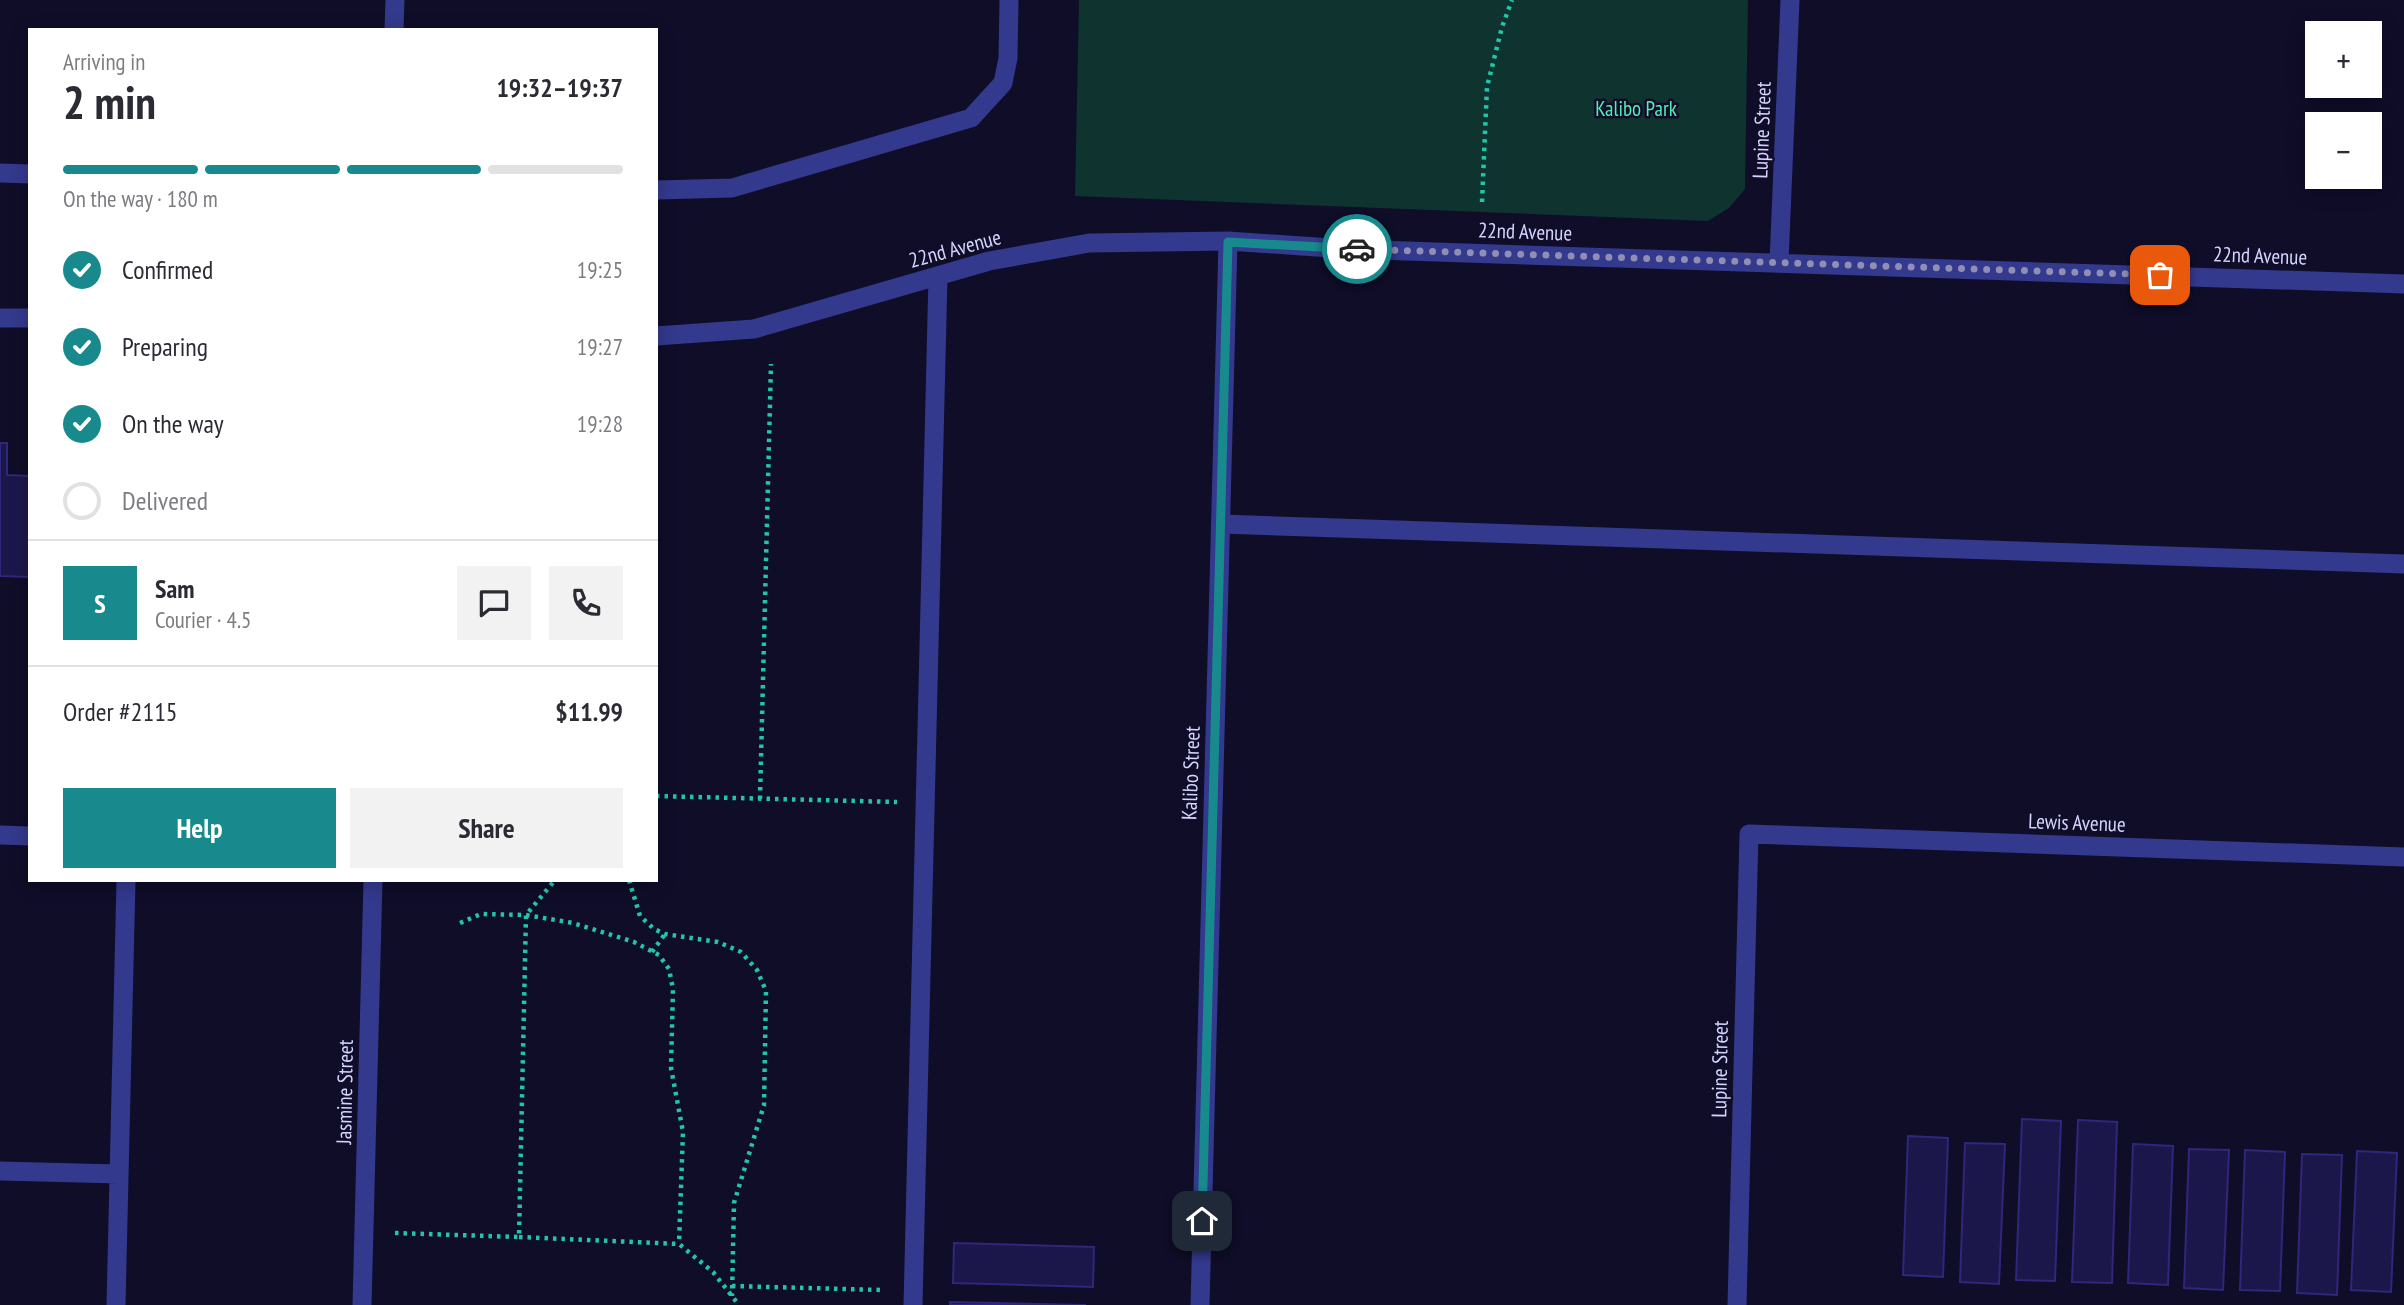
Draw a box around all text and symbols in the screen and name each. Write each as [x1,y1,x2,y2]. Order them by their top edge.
map controls [2305,21,2382,189]
button: + [2305,21,2382,98]
text: Arriving in [63,47,145,76]
text: 19:32–19:37 [496,71,623,104]
text: 2 min [63,72,156,132]
street label: Lupine Street [1746,81,1777,179]
park label: Kalibo Park [1595,95,1677,122]
button: − [2305,112,2382,189]
text: On the way · 180 m [63,184,218,213]
courier [1322,214,1392,284]
street label: 22nd Avenue [1477,216,1573,247]
street label: 22nd Avenue [906,223,1004,274]
icon: car [1338,230,1376,268]
street label: 22nd Avenue [2212,240,2308,271]
pin [2130,245,2190,305]
icon: check [63,251,101,289]
text: Confirmed [122,253,213,286]
text: 19:25 [577,255,623,284]
icon: bag [2141,256,2179,294]
icon: check [63,328,101,366]
text: Preparing [122,330,208,363]
text: 19:27 [577,332,623,361]
icon: check [63,405,101,443]
text: On the way [122,407,224,440]
text: 19:28 [577,409,623,438]
text: Delivered [122,484,208,517]
button: chat [457,566,531,640]
button: phone [549,566,623,640]
text: Sam [155,572,194,605]
text: S [94,587,106,620]
text: Courier · 4.5 [155,605,251,634]
text: Order #2115 [63,695,178,728]
text: $11.99 [555,695,623,728]
street label: Kalibo Street [1175,725,1206,820]
button: Help [63,788,336,868]
button: Share [350,788,623,868]
street label: Lewis Avenue [2028,807,2126,838]
street label: Lupine Street [1705,1020,1734,1118]
street label: Jasmine Street [330,1039,359,1146]
pin [1172,1191,1232,1251]
icon: home [1183,1202,1221,1240]

